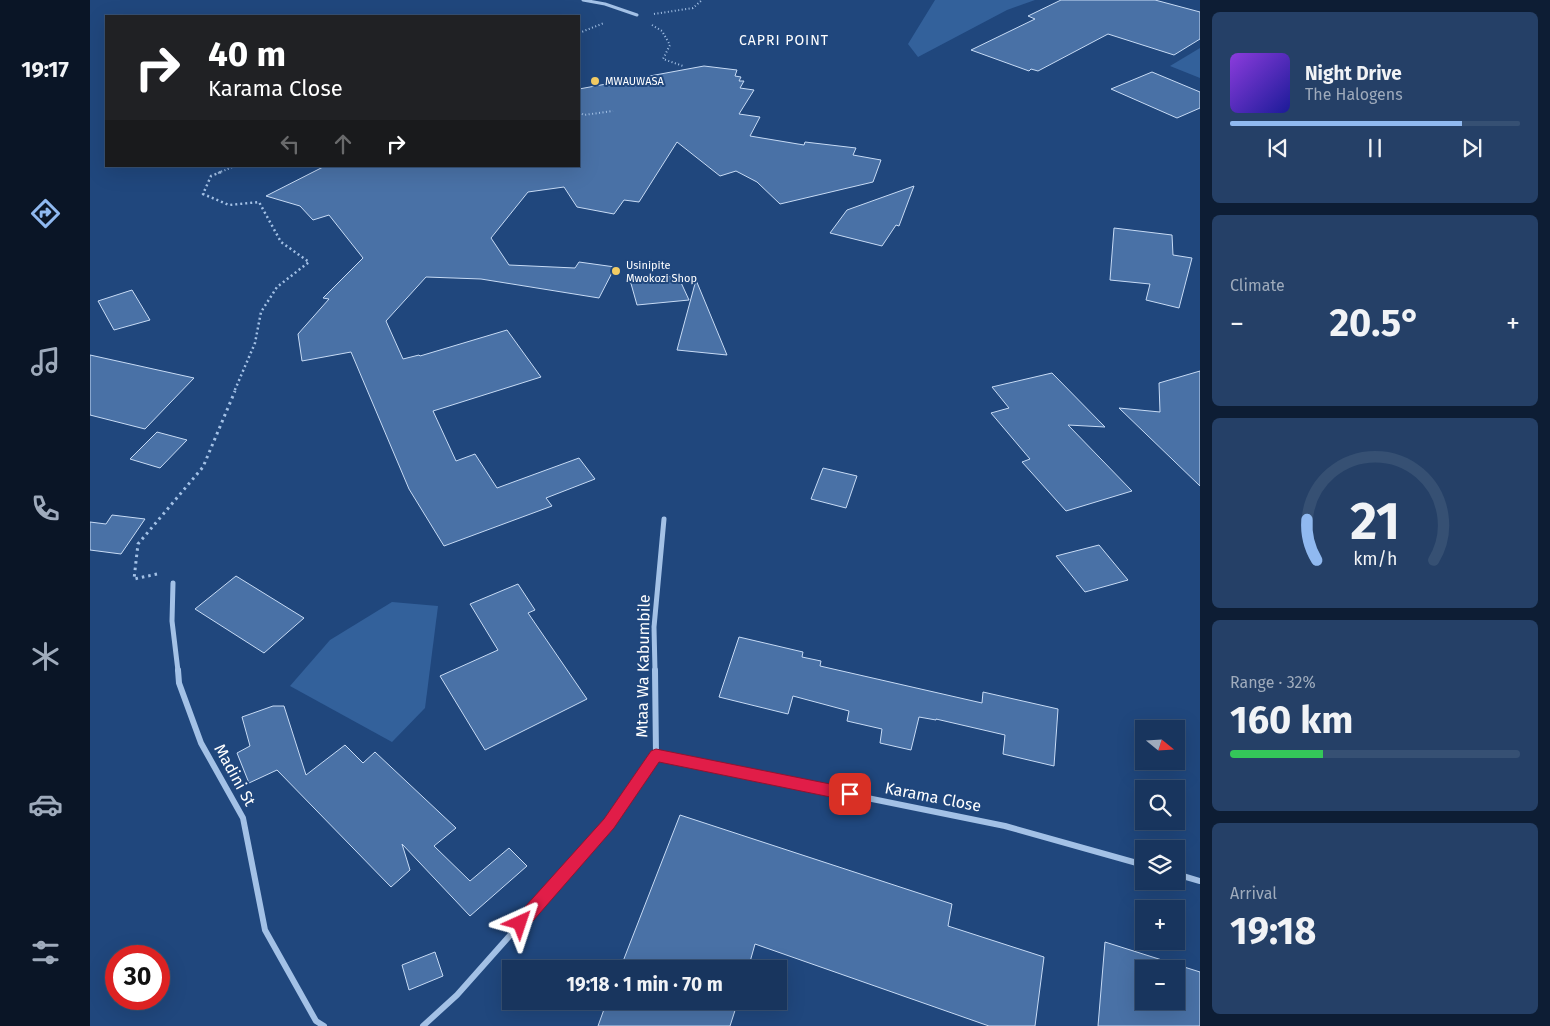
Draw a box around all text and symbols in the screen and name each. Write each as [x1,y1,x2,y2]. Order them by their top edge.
district label: CAPRI POINT [739,32,829,49]
text: 40 m [208,33,286,75]
icon: right [125,35,190,100]
text: 19:17 [21,56,69,83]
text: Night Drive [1305,62,1402,85]
text: Karama Close [208,75,343,102]
marker: MWAUWASA [589,75,601,87]
place label: MWAUWASA [605,75,664,88]
text: The Halogens [1305,85,1403,104]
icon: left [276,130,304,158]
icon: ahead [329,130,357,158]
icon: right [382,130,410,158]
icon: previous [1264,134,1292,162]
icon: pause [1361,134,1389,162]
icon: next [1458,134,1486,162]
icon: directions [28,196,63,231]
place label: Usinipite Mwokozi Shop [626,259,697,285]
marker: Usinipite Mwokozi Shop [610,265,622,277]
text: Climate [1230,276,1285,295]
text: 20.5° [1329,300,1421,346]
text: − [1230,307,1244,340]
text: + [1506,307,1520,340]
icon: music [28,344,63,379]
text: 21 [1350,490,1400,553]
icon: phone [28,491,63,526]
text: km/h [1353,548,1397,570]
street label: Mtaa Wa Kabumbile [632,594,654,738]
icon: climate [28,639,63,674]
text: Range · 32% [1230,673,1316,692]
text: 160 km [1230,697,1353,743]
north arrow [1135,720,1185,770]
map controls [1135,720,1185,1010]
street label: Madini St [210,741,260,809]
pin [829,773,871,815]
street label: Karama Close [883,778,983,816]
icon: arrive [836,780,864,808]
button: search [1135,780,1185,830]
icon: car [28,787,63,822]
button: layers [1135,840,1185,890]
text: Arrival [1230,884,1277,903]
position arrow [493,896,545,948]
button: + [1135,900,1185,950]
text: 19:18 [1230,908,1316,954]
icon: filters [28,935,63,970]
speed limit sign: 30 [105,945,170,1010]
button: − [1135,960,1185,1010]
text: 19:18 · 1 min · 70 m [566,973,723,996]

